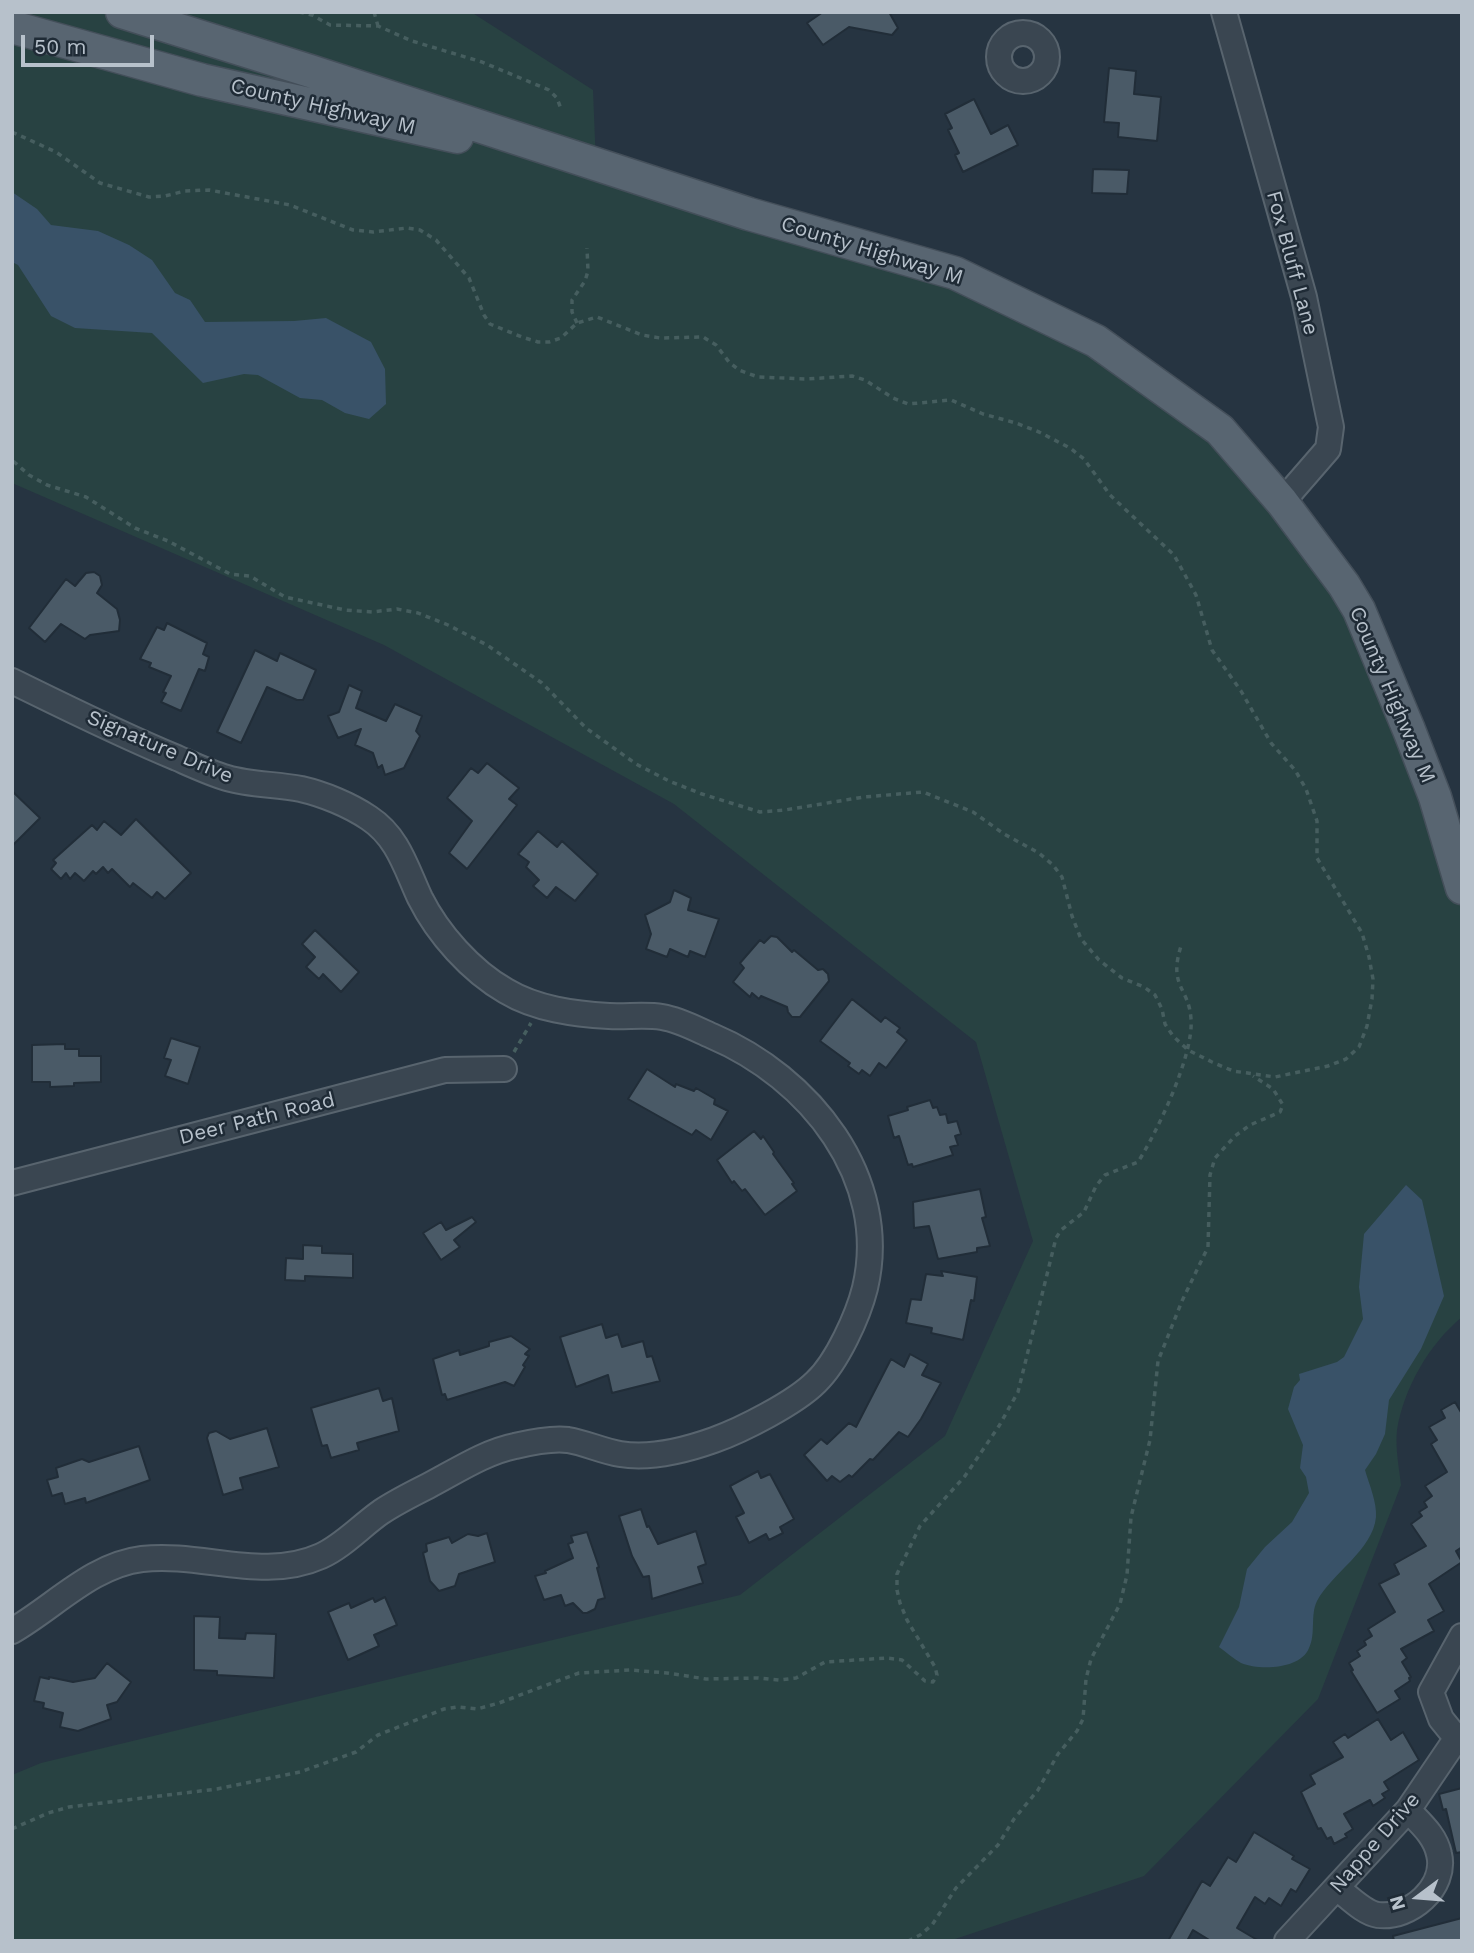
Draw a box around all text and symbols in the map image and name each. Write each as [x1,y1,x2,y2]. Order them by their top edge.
scale bar [24,21,158,65]
text: 50 m [34,34,86,59]
street label: County Highway M [228,73,418,141]
street label: Fox Bluff Lane [1261,188,1323,338]
street label: County Highway M [778,211,966,291]
street label: County Highway M [1343,603,1441,787]
street label: Signature Drive [83,705,237,789]
street label: Deer Path Road [177,1087,337,1151]
street label: Nappe Drive [1324,1788,1426,1898]
north arrow [1383,1862,1453,1932]
text: N [1384,1893,1410,1913]

